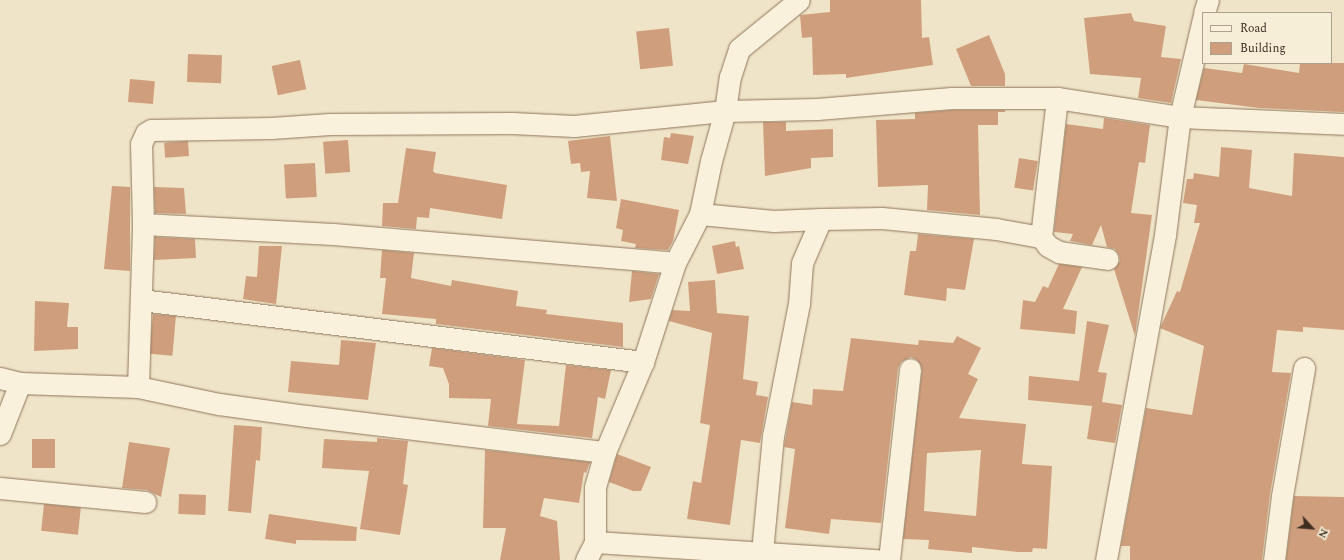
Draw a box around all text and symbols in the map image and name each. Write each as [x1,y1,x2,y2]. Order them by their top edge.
legend [1202,12,1332,64]
text: Road [1240,19,1267,38]
text: Building [1240,39,1286,58]
north arrow [1292,508,1332,548]
text: N [1314,526,1333,541]

